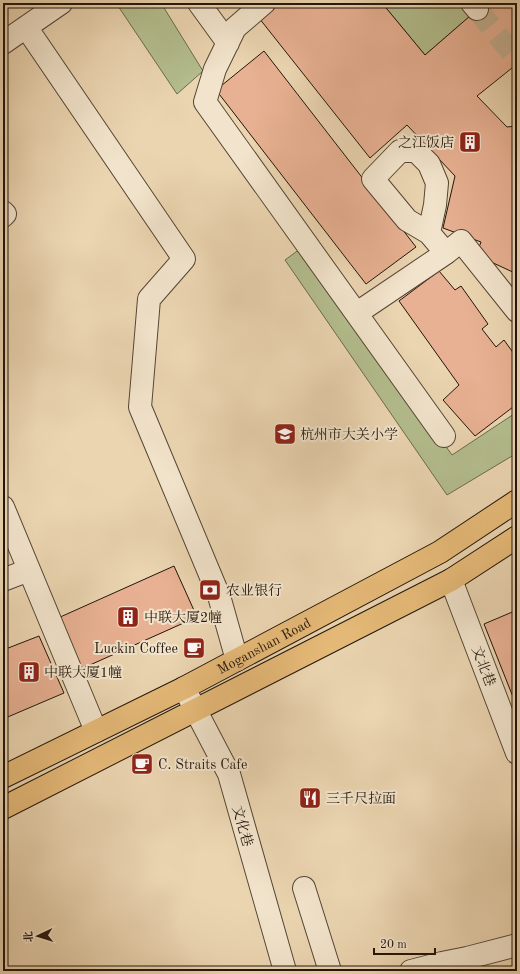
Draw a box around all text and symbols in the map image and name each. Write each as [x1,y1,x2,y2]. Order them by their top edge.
building icon: 之江饭店 [457,129,483,155]
place label: 之江饭店 [398,135,454,150]
school or university icon: 杭州市大关小学 [272,421,298,447]
place label: 杭州市大关小学 [300,427,398,442]
bank icon: 农业银行 [197,577,223,603]
place label: 农业银行 [226,583,282,598]
building icon: 中联大厦2幢 [115,604,141,630]
place label: 中联大厦2幢 [144,610,222,625]
street label: Moganshan Road [215,616,313,677]
cafe icon: Luckin Coffee [181,635,207,661]
place label: Luckin Coffee [94,642,178,656]
street label: 文北巷 [469,644,498,688]
building icon: 中联大厦1幢 [16,659,42,685]
place label: 中联大厦1幢 [44,665,122,680]
cafe icon: C. Straits Cafe [129,751,155,777]
place label: C. Straits Cafe [158,758,248,772]
restaurant icon: 三千尺拉面 [297,785,323,811]
place label: 三千尺拉面 [326,791,396,806]
street label: 文化巷 [230,804,256,848]
north arrow [18,916,58,956]
scale bar [374,930,435,956]
text: 北 [23,931,35,943]
text: 20 m [380,939,407,951]

